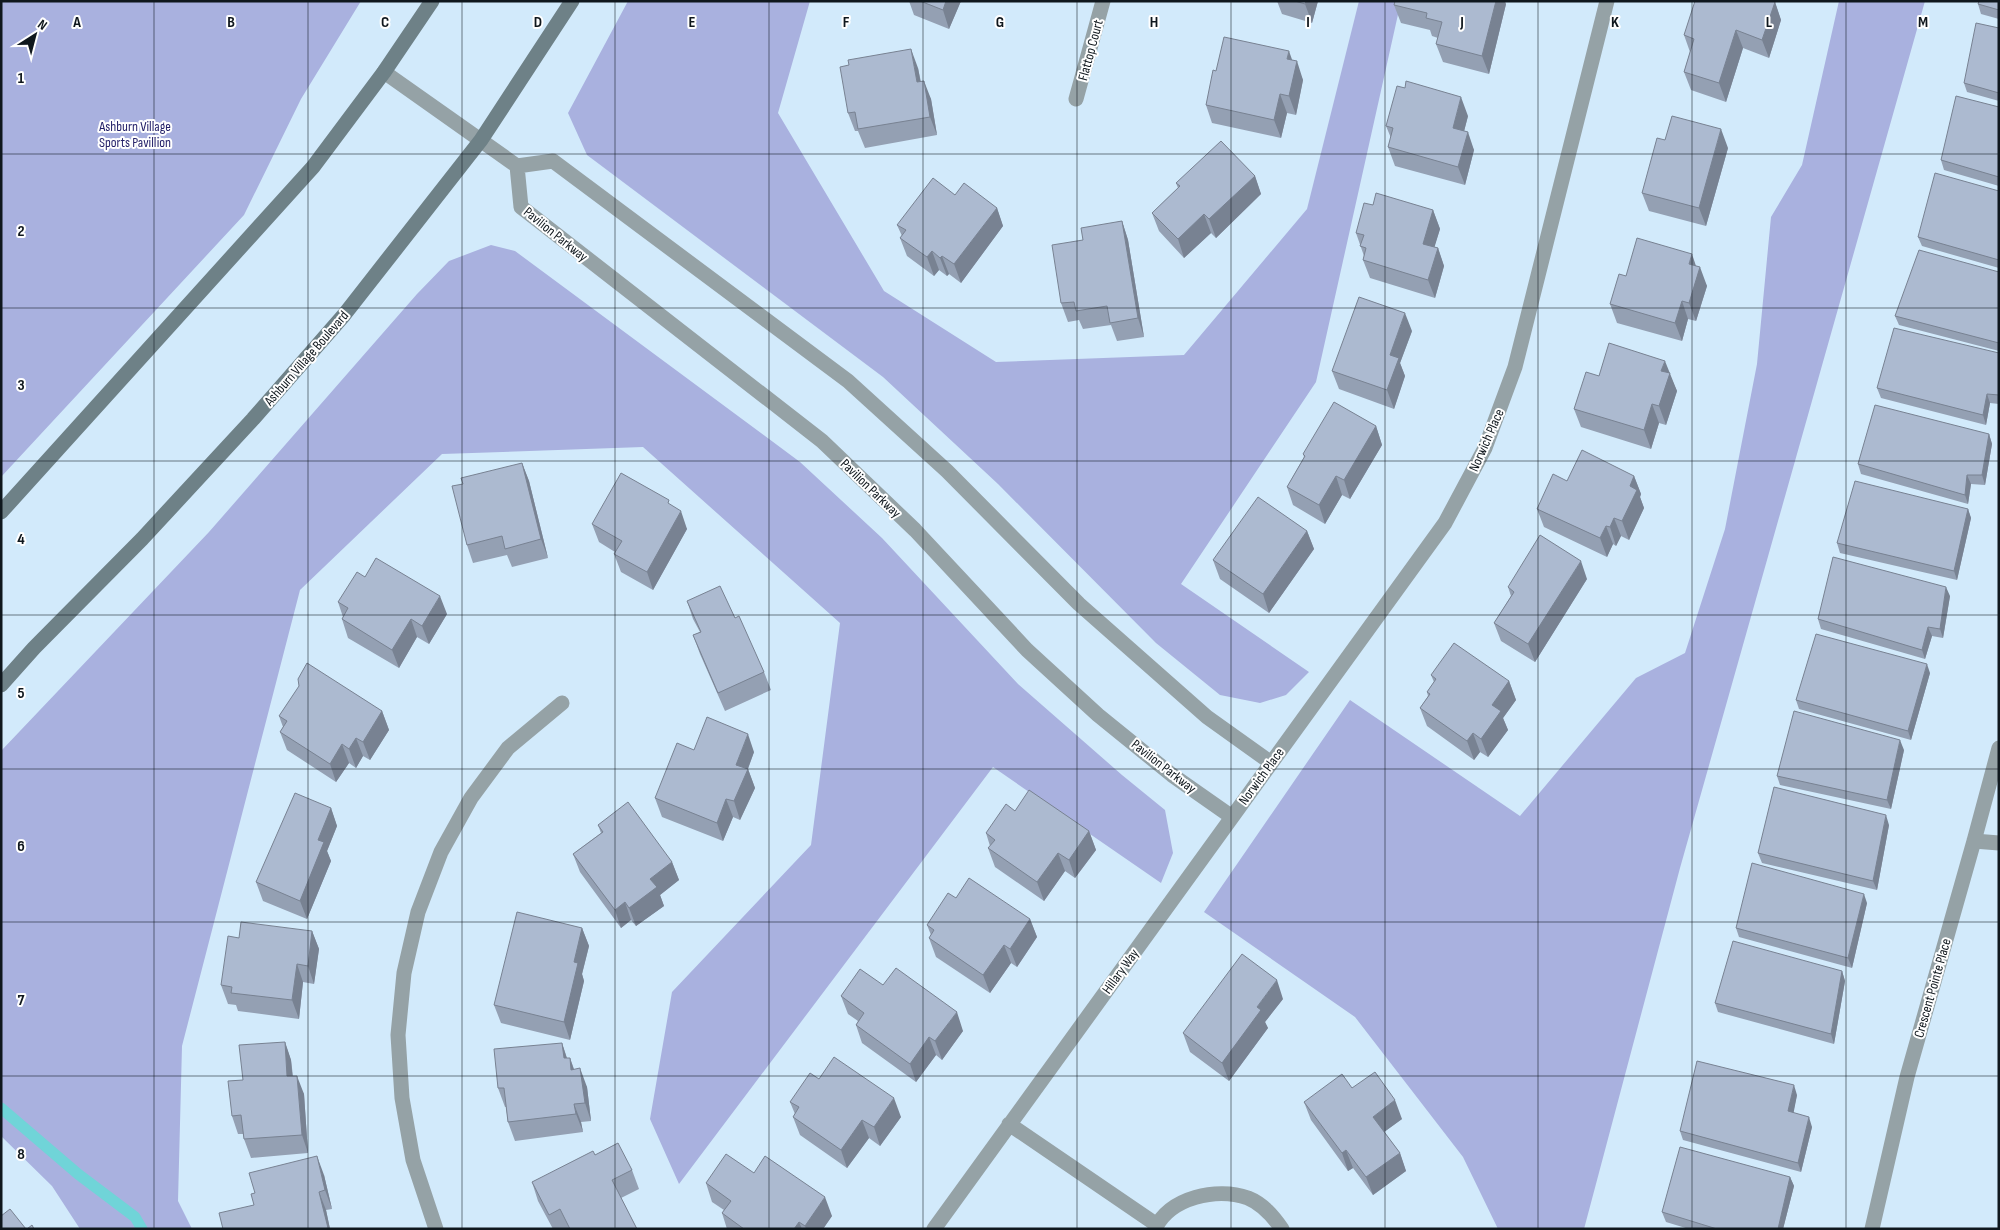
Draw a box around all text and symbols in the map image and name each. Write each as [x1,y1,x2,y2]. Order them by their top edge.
north arrow [10,10,60,60]
text: A [72,13,81,32]
text: B [227,13,235,32]
text: C [381,13,389,32]
text: D [534,13,542,32]
text: E [689,13,696,32]
text: F [843,13,850,32]
text: G [996,13,1004,32]
text: H [1150,13,1158,32]
text: I [1306,13,1310,32]
text: J [1459,13,1464,32]
text: K [1611,13,1619,32]
text: L [1766,13,1773,32]
text: M [1918,13,1928,32]
text: N [34,16,50,34]
street label: Flattop Court [1074,18,1107,82]
text: 1 [18,69,25,88]
park label: Ashburn Village Sports Pavillion [98,118,171,151]
street label: Pavilion Parkway [520,203,592,266]
text: 2 [17,222,25,241]
street label: Ashburn Village Boulevard [260,307,352,410]
text: 3 [17,376,25,395]
street label: Norwich Place [1465,406,1508,474]
street label: Pavilion Parkway [837,455,905,522]
text: 4 [17,530,25,549]
text: 5 [17,684,25,703]
street label: Pavilion Parkway [1128,736,1200,797]
street label: Norwich Place [1235,744,1288,808]
text: 6 [17,837,25,856]
street label: Crescent Pointe Place [1910,937,1955,1040]
street label: Hillary Way [1098,945,1143,997]
text: 7 [18,991,25,1010]
text: 8 [17,1145,25,1164]

